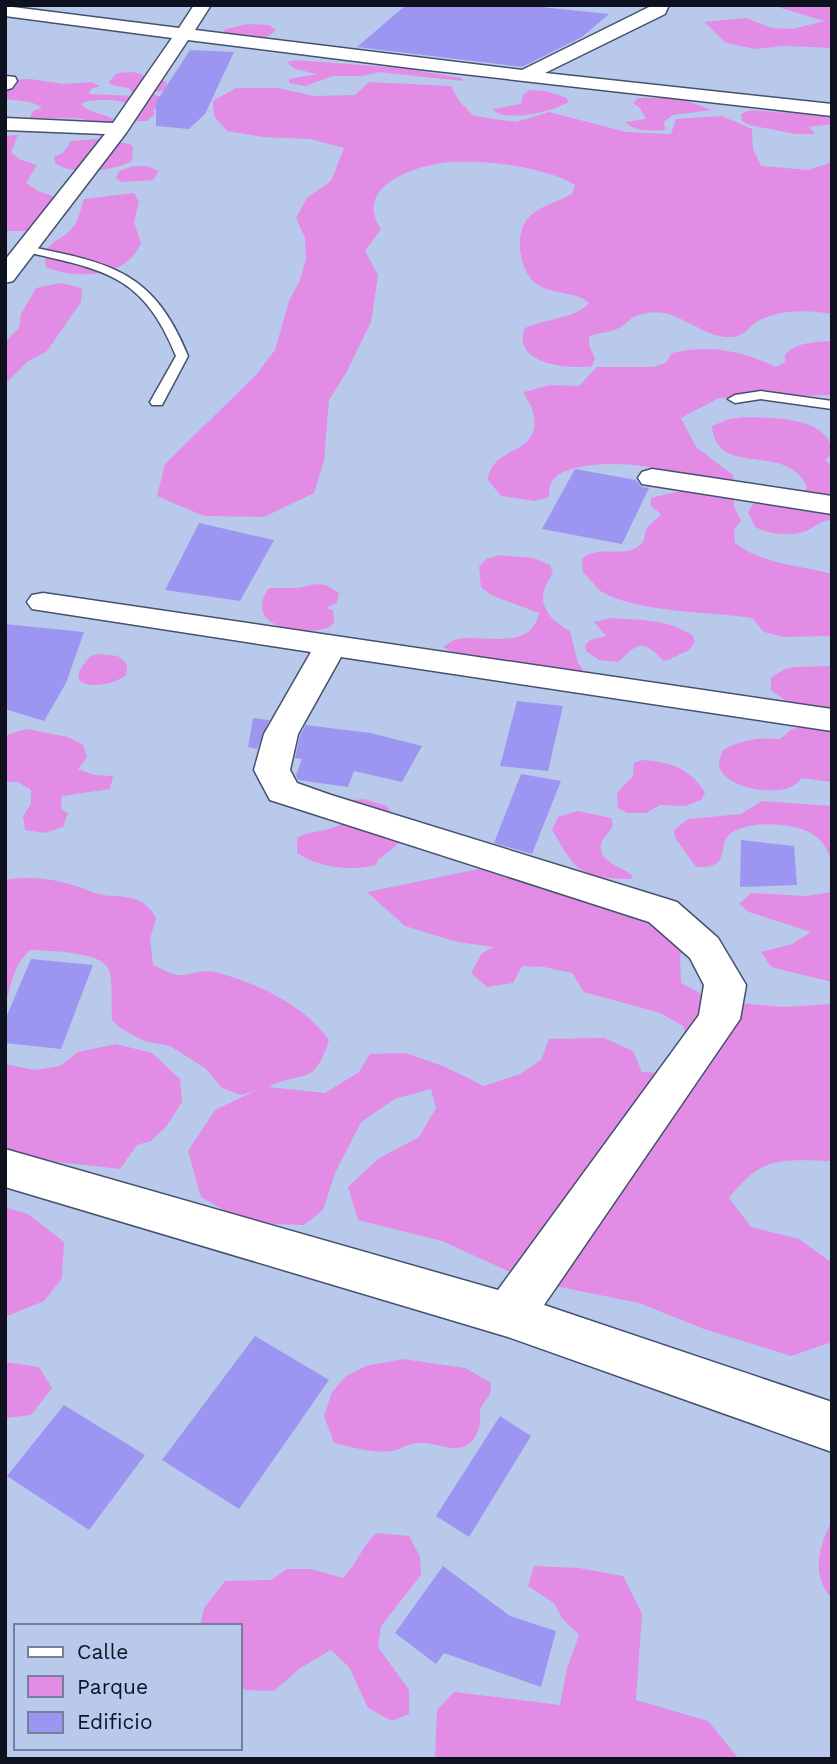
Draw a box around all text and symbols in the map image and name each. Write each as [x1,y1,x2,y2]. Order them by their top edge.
legend [14,1624,242,1750]
text: Calle [77,1639,128,1664]
text: Parque [77,1674,148,1699]
text: Edificio [77,1709,153,1734]

